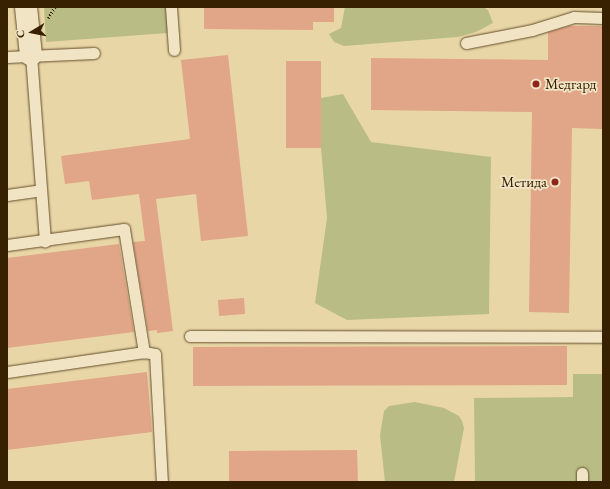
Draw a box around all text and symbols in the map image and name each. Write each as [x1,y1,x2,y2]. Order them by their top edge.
north arrow [12,12,52,52]
text: С [13,29,28,39]
place label: Медгард [545,75,596,93]
marker: Медгард [530,78,542,90]
place label: Метида [501,173,547,191]
marker: Метида [550,177,560,187]

